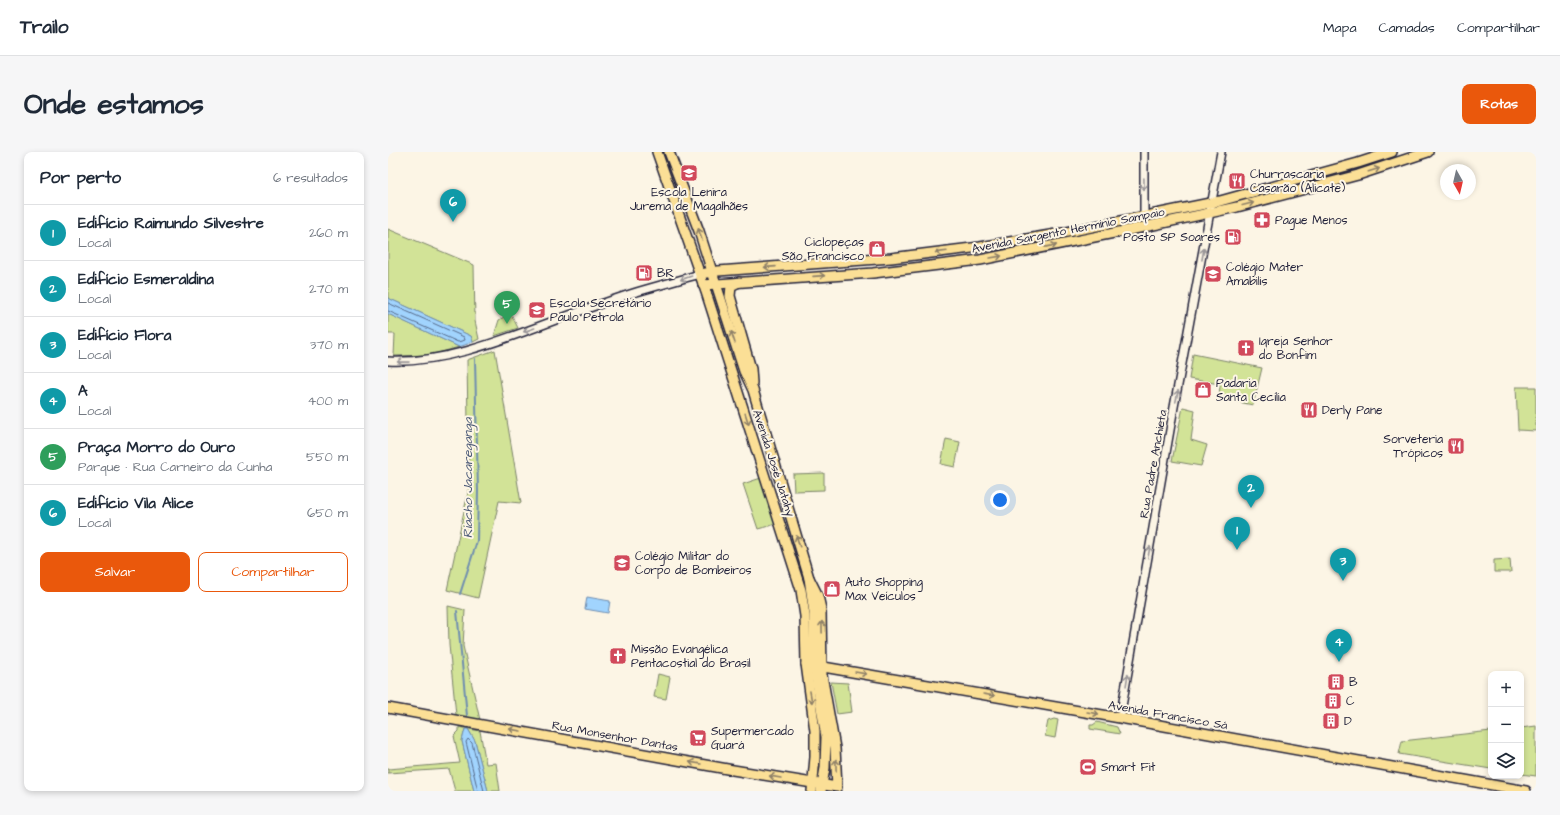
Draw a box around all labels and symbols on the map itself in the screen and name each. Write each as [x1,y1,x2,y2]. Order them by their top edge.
school or university icon: Escola Lenira Jurema de Magalhães [679,163,699,183]
north arrow [1440,164,1476,200]
place label: Churrascaria Casarão (Alicate) [1250,166,1345,197]
one-way arrow [1367,166,1380,173]
restaurant icon: Churrascaria Casarão (Alicate) [1227,171,1247,191]
one-way arrow [1140,177,1148,190]
place label: Escola Lenira Jurema de Magalhães [630,184,748,216]
pin: 6 [440,189,466,222]
one-way arrow [1242,200,1255,208]
street label: Avenida Sargento Hermínio Sampaio [970,203,1166,259]
pharmacy icon: Pague Menos [1252,210,1272,230]
place label: Pague Menos [1275,212,1348,230]
fuel station icon: Posto SP Soares [1223,227,1243,247]
one-way arrow [696,228,703,241]
place label: Posto SP Soares [1123,229,1220,246]
place label: Ciclopeças São Francisco [782,234,864,265]
shop icon: Ciclopeças São Francisco [867,239,887,259]
one-way arrow [1044,242,1057,250]
one-way arrow [935,248,948,256]
one-way arrow [1199,248,1207,261]
one-way arrow [989,252,1002,260]
place label: Colégio Mater Amabilis [1226,259,1304,290]
fuel station icon: BR [634,263,654,283]
one-way arrow [764,264,777,271]
school or university icon: Colégio Mater Amabilis [1203,264,1223,284]
place label: BR [657,265,674,282]
one-way arrow [812,273,825,280]
one-way arrow [680,275,692,283]
pin: 5 [494,291,520,324]
place label: Escola Secretário Paulo Petrola [550,295,652,326]
school or university icon: Escola Secretário Paulo Petrola [527,300,547,320]
one-way arrow [523,326,535,334]
one-way arrow [729,331,736,344]
place label: Igreja Senhor do Bonfim [1259,333,1333,364]
church icon: Igreja Senhor do Bonfim [1236,338,1256,358]
one-way arrow [397,358,410,366]
place label: Padaria Santa Cecília [1216,375,1286,406]
shop icon: Padaria Santa Cecília [1193,380,1213,400]
one-way arrow [1173,390,1181,403]
restaurant icon: Derly Pane [1299,400,1319,420]
place label: Derly Pane [1322,402,1383,420]
street label: Avenida José Jatahy [747,407,799,520]
street label: Rua Padre Anchieta [1136,409,1171,520]
one-way arrow [744,412,751,425]
water label: Riacho Jacareganga [459,416,478,538]
place label: Sorveteria Trópicos [1383,431,1443,462]
restaurant icon: Sorveteria Trópicos [1446,436,1466,456]
pin: 2 [1238,475,1264,508]
your location [990,490,1010,510]
pin: 1 [1224,517,1250,550]
one-way arrow [794,535,801,548]
one-way arrow [1145,545,1153,558]
place label: Colégio Militar do Corpo de Bombeiros [635,548,752,579]
pin: 3 [1330,548,1356,581]
school or university icon: Colégio Militar do Corpo de Bombeiros [612,553,632,573]
place label: Auto Shopping Max Veículos [845,574,923,605]
shop icon: Auto Shopping Max Veículos [822,579,842,599]
one-way arrow [818,621,826,634]
pin: 4 [1326,629,1352,662]
place label: Missão Evangélica Pentacostial do Brasil [631,641,751,672]
church icon: Missão Evangélica Pentacostial do Brasil [608,646,628,666]
one-way arrow [854,669,867,677]
building icon: B [1326,672,1346,692]
one-way arrow [1123,674,1131,687]
place label: B [1349,674,1358,691]
one-way arrow [807,690,815,703]
building icon: C [1323,691,1343,711]
one-way arrow [982,692,995,700]
place label: C [1346,693,1355,710]
street label: Avenida Francisco Sá [1107,697,1229,734]
one-way arrow [1086,710,1099,718]
building icon: D [1321,711,1341,731]
place label: D [1344,713,1352,730]
street label: Rua Monsenhor Dantas [551,717,679,756]
place label: Supermercado Guará [711,723,794,754]
one-way arrow [508,726,521,734]
supermarket icon: Supermercado Guará [688,728,708,748]
sports icon: Smart Fit [1078,757,1098,777]
one-way arrow [689,758,702,766]
one-way arrow [832,759,840,772]
place label: Smart Fit [1101,759,1156,776]
one-way arrow [769,773,782,781]

